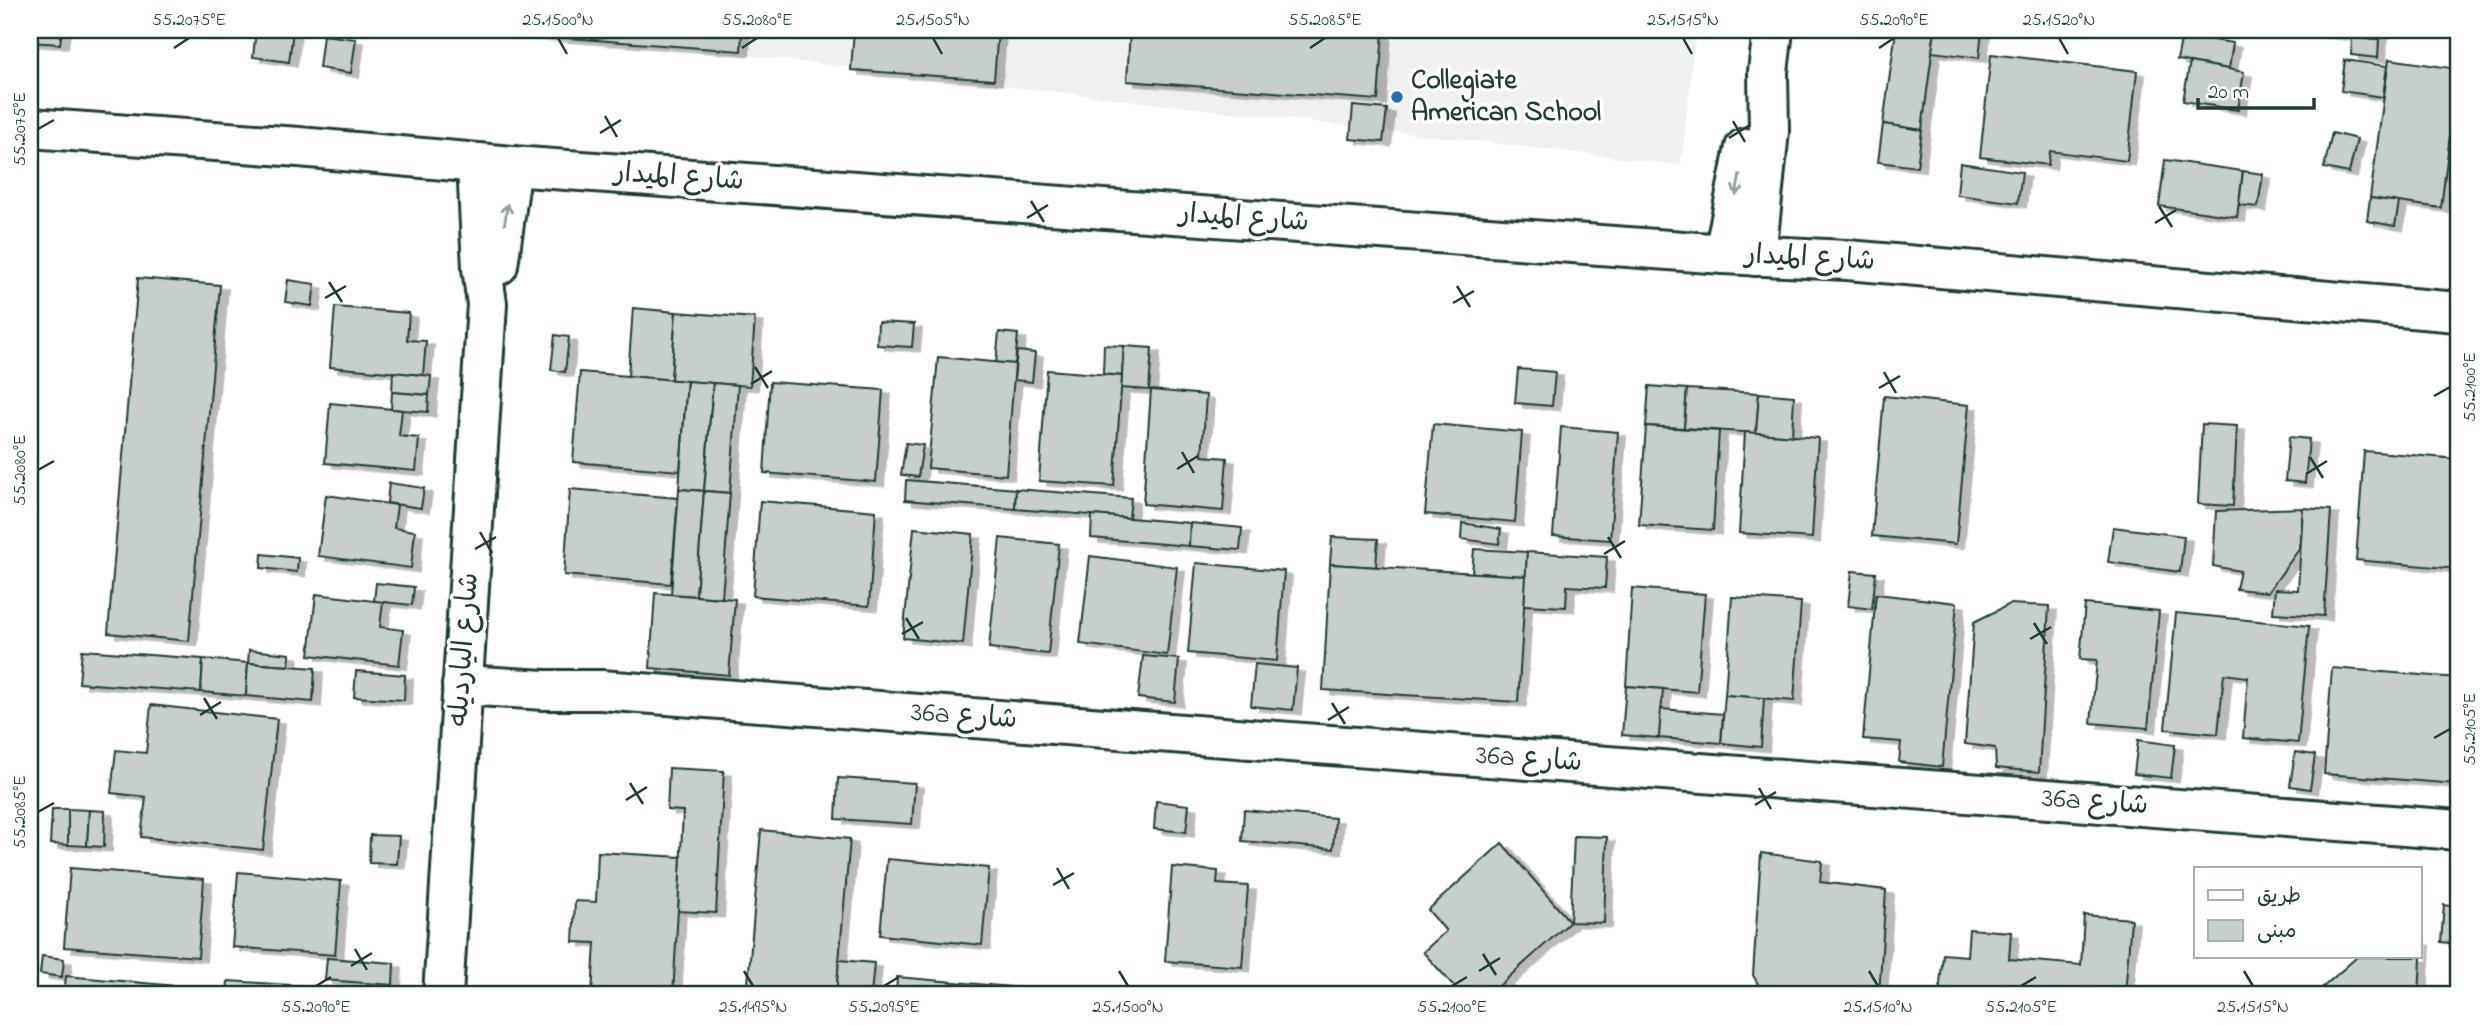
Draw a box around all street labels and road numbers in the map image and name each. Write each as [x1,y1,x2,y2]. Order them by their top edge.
street label: شارع الميدار [611,153,745,203]
street label: شارع الميدار [1176,194,1310,244]
street label: شارع الميدار [1742,235,1876,283]
street label: شارع اليارديله [439,571,491,729]
street label: 36a شارع [909,693,1019,741]
street label: 36a شارع [1474,736,1584,784]
street label: 36a شارع [2040,779,2150,827]

